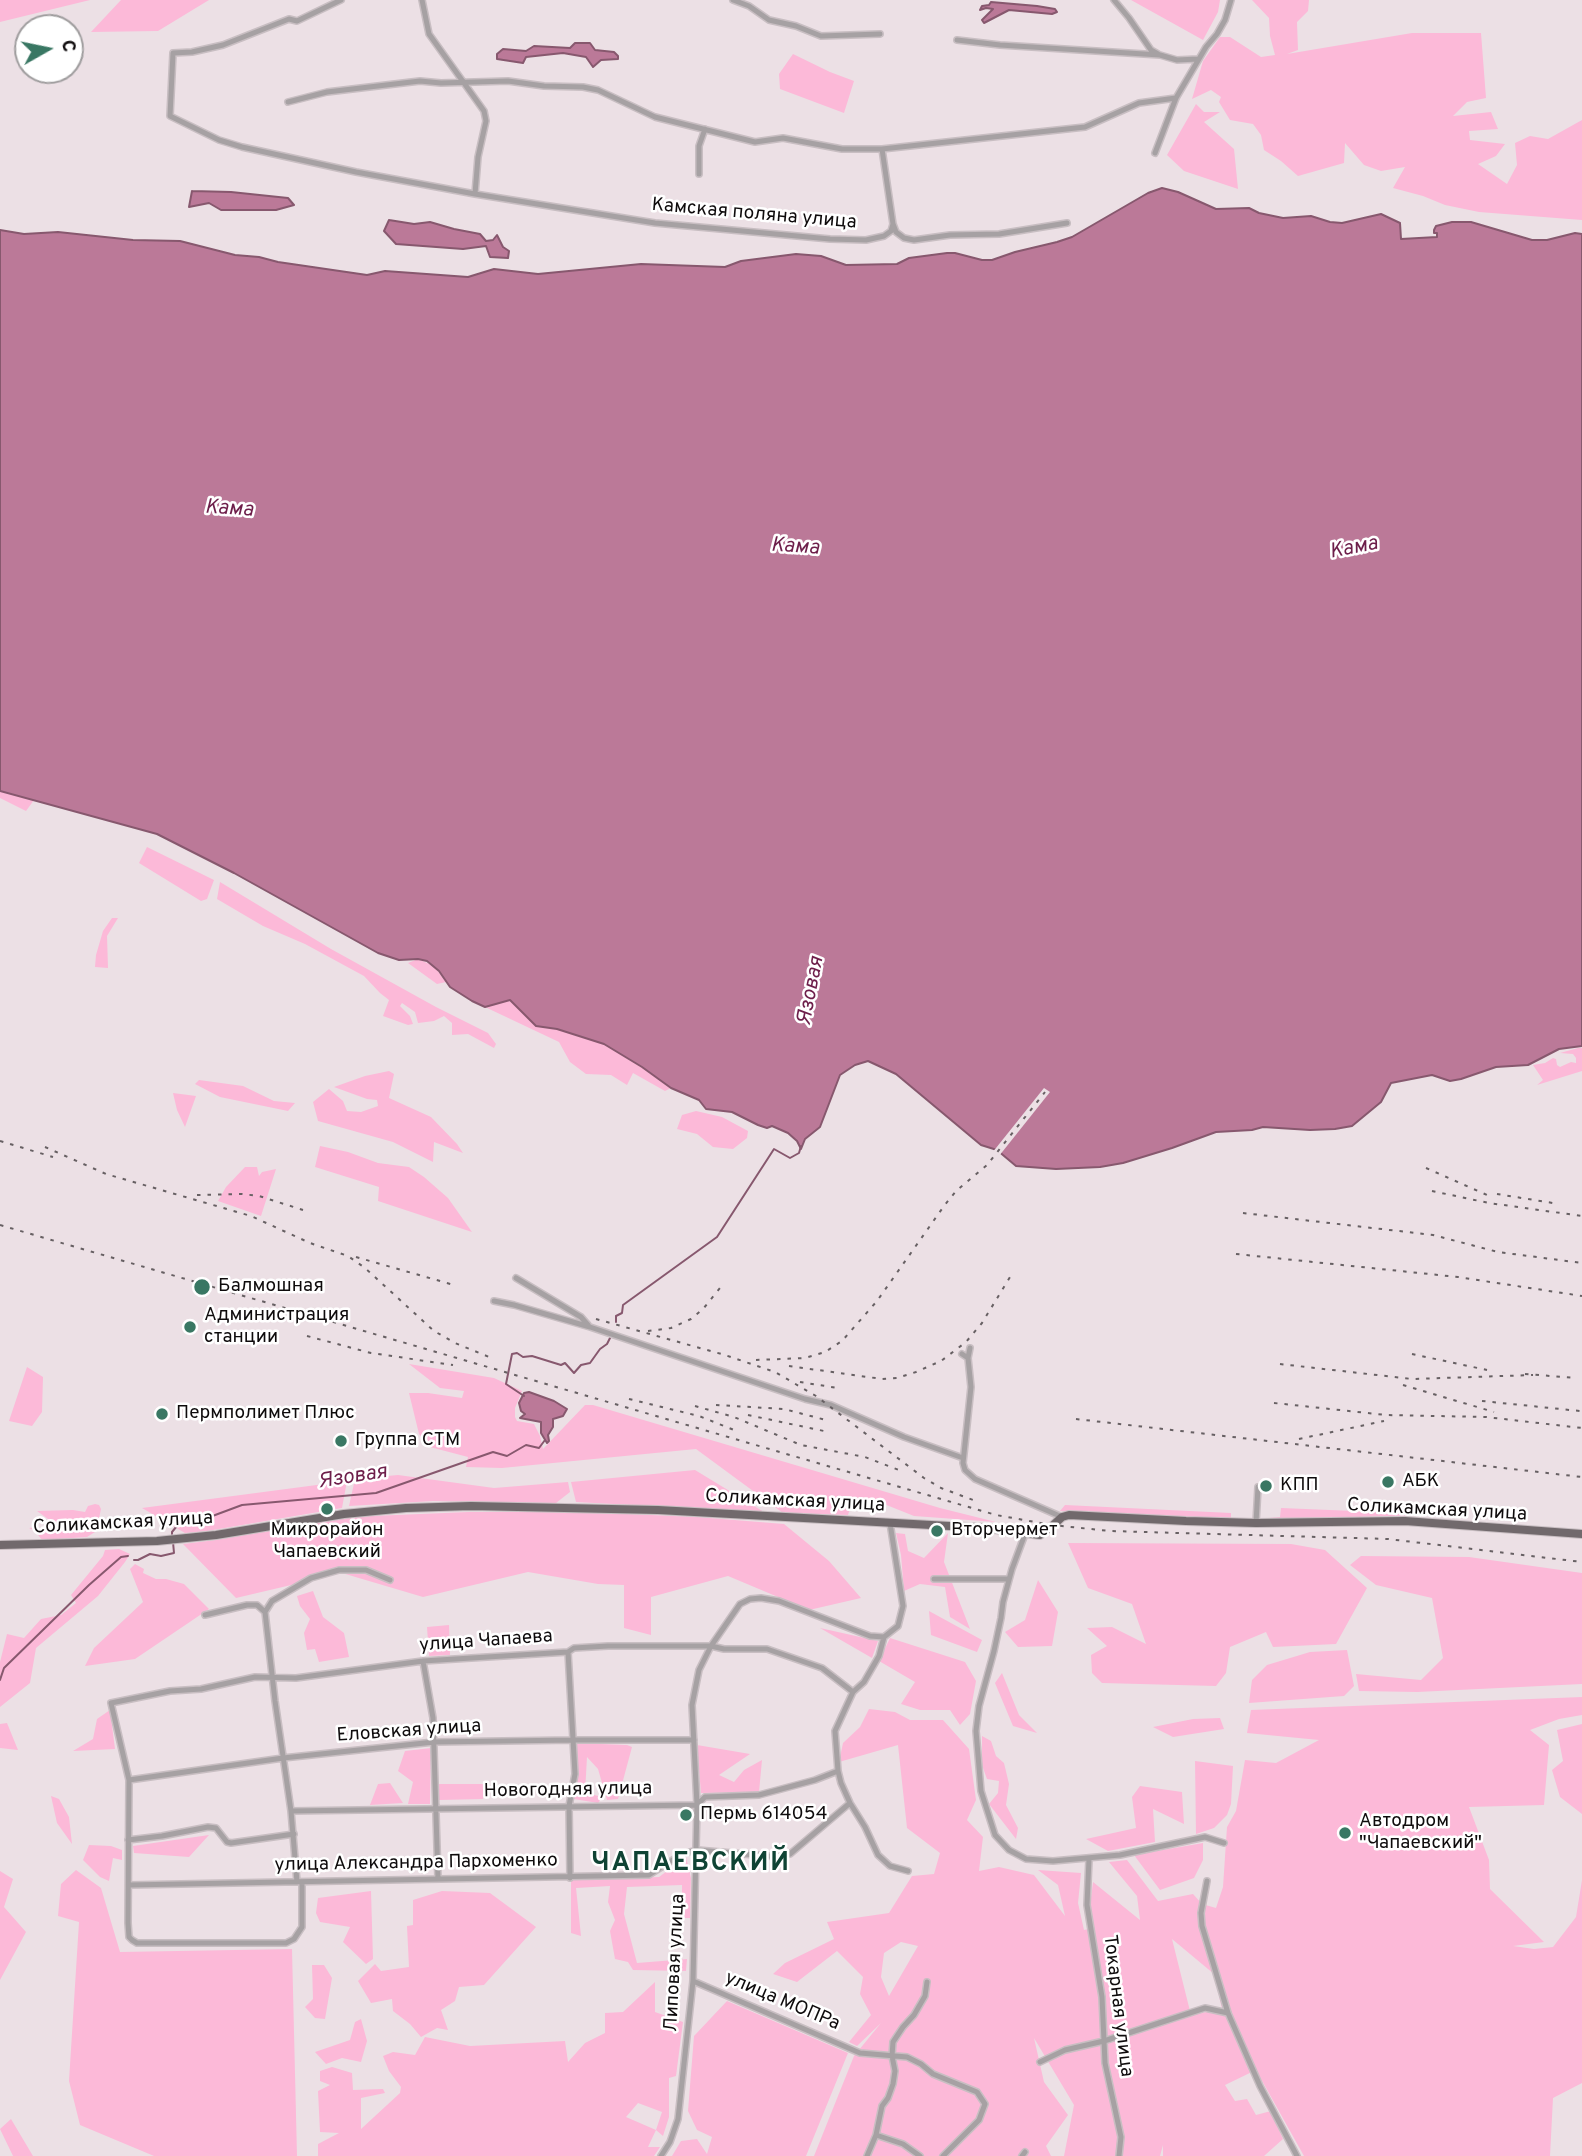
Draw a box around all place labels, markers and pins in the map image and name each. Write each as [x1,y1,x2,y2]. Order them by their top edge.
place label: Балмошная [218,1276,324,1298]
marker: Балмошная [192,1277,212,1297]
place label: Администрация станции [204,1305,349,1349]
marker: Администрация станции [182,1319,198,1335]
place label: Пермполимет Плюс [176,1403,355,1425]
marker: Пермполимет Плюс [154,1406,170,1422]
place label: Группа СТМ [355,1430,460,1452]
marker: Группа СТМ [333,1433,349,1449]
place label: АБК [1402,1471,1439,1493]
marker: АБК [1380,1474,1396,1490]
place label: КПП [1280,1475,1319,1497]
marker: КПП [1258,1478,1274,1494]
marker: Микрорайон Чапаевский [319,1501,335,1517]
place label: Микрорайон Чапаевский [270,1520,384,1564]
place label: Вторчермет [951,1520,1058,1542]
marker: Вторчермет [929,1523,945,1539]
place label: Пермь 614054 [700,1804,828,1826]
marker: Пермь 614054 [678,1807,694,1823]
place label: Автодром "Чапаевский" [1359,1811,1482,1855]
marker: Автодром "Чапаевский" [1337,1825,1353,1841]

